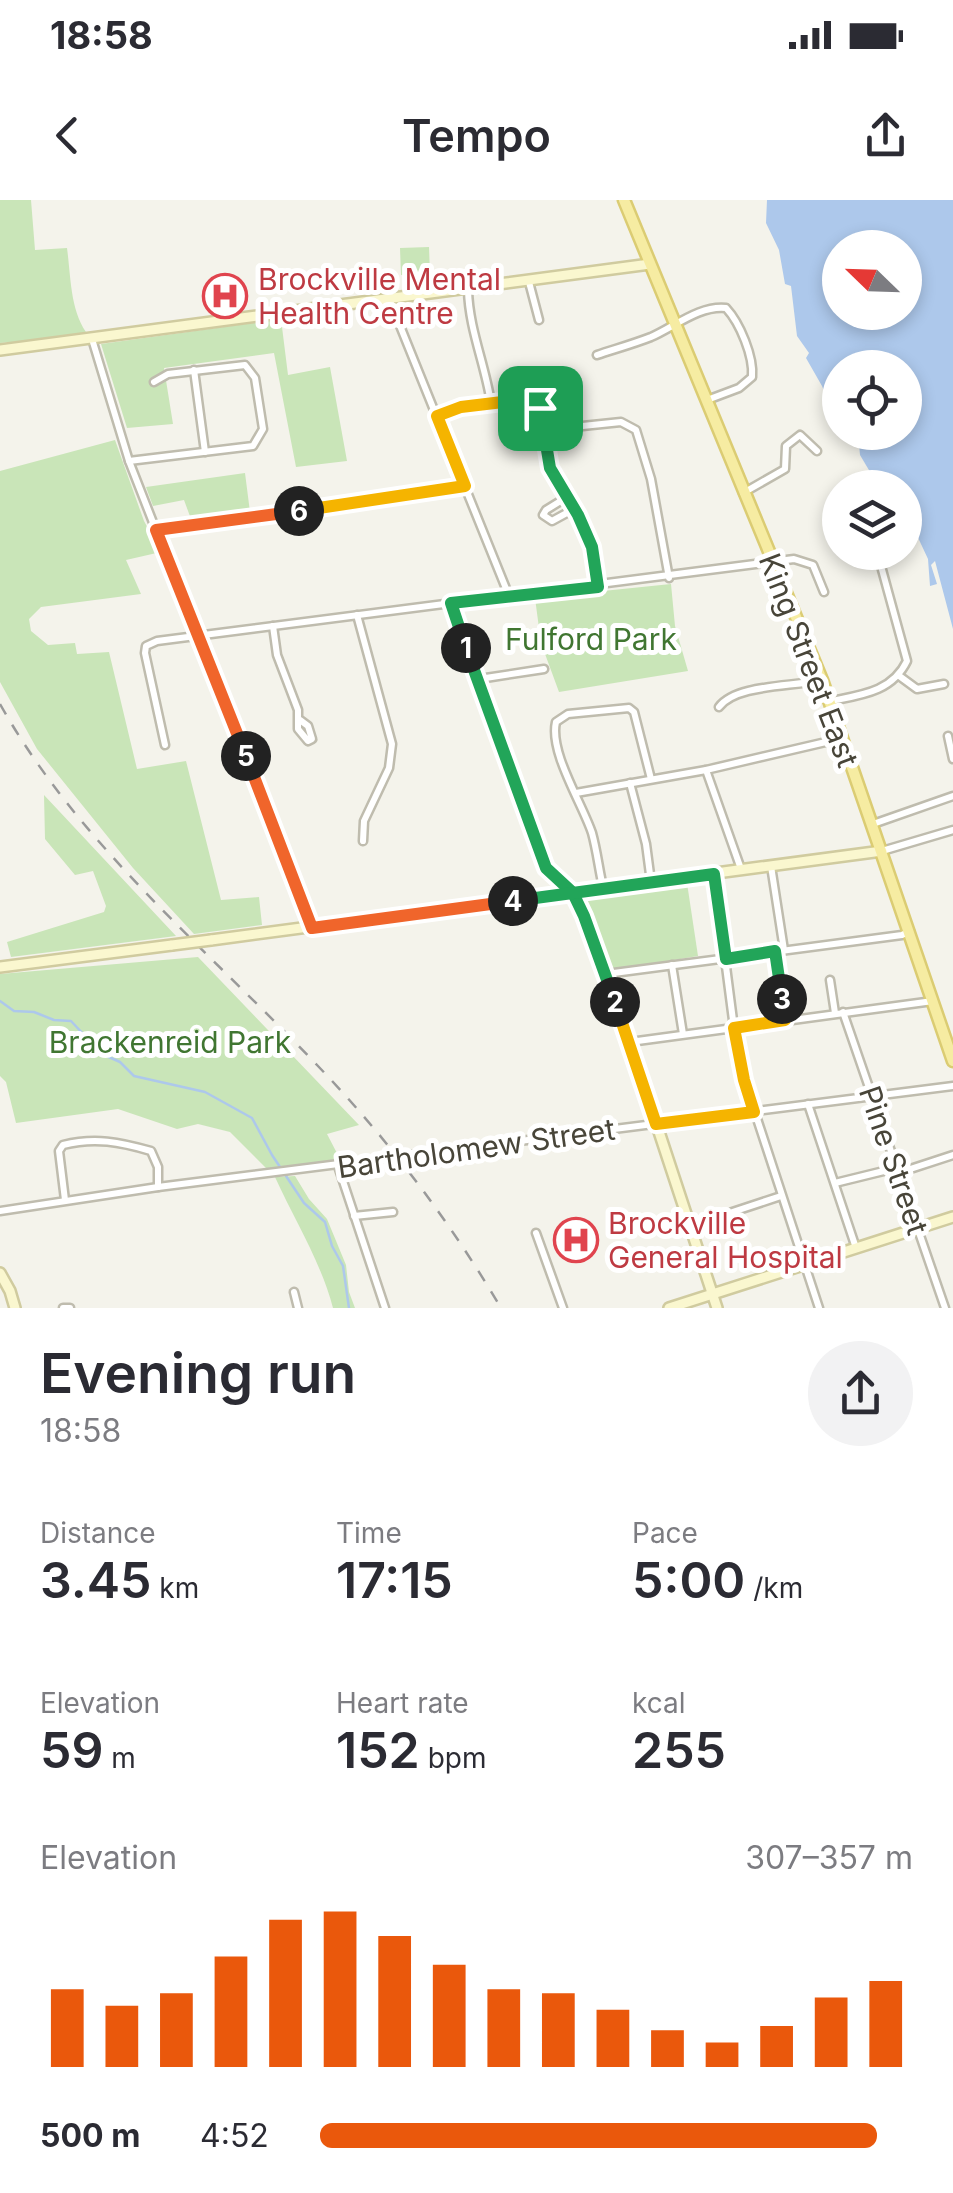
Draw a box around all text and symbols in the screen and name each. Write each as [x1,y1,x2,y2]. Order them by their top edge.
text: 18:58 [50,12,153,58]
icon: back [40,108,95,163]
text: Tempo [402,108,551,163]
icon: share [858,108,913,163]
north arrow [822,230,922,330]
map controls [822,230,922,570]
place label: Brockville Mental Health Centre [258,261,501,331]
hospital icon: Brockville Mental Health Centre [202,273,248,319]
button: locate [822,350,922,450]
pin [498,366,583,451]
icon: arrive [513,381,568,436]
button: layers [822,470,922,570]
pin: 6 [274,486,324,536]
text: 6 [290,494,308,528]
street label: King Street East [752,548,866,772]
park label: Fulford Park [505,621,677,657]
pin: 1 [441,623,491,673]
text: 1 [460,631,472,665]
pin: 5 [221,731,271,781]
text: 5 [237,739,255,773]
pin: 4 [488,876,538,926]
text: 4 [504,884,522,918]
pin: 3 [757,974,807,1024]
pin: 2 [590,977,640,1027]
text: 3 [773,982,791,1016]
text: 2 [606,985,624,1019]
park label: Brackenreid Park [49,1024,292,1060]
street label: Pine Street [852,1081,936,1239]
street label: Bartholomew Street [335,1111,617,1185]
place label: Brockville General Hospital [608,1205,843,1275]
hospital icon: Brockville General Hospital [553,1217,599,1263]
text: Evening run [40,1340,356,1406]
button: share [808,1341,913,1446]
text: 18:58 [40,1411,121,1450]
text: Distance [40,1516,156,1550]
text: Time [336,1516,402,1550]
text: Pace [632,1516,698,1550]
text: 3.45 [40,1550,151,1610]
text: 17:15 [336,1550,453,1610]
text: 5:00 [632,1550,745,1610]
text: km [151,1571,199,1605]
text: /km [745,1571,803,1605]
text: Elevation [40,1686,160,1720]
text: Heart rate [336,1686,469,1720]
text: kcal [632,1686,686,1720]
text: 59 [40,1720,103,1780]
text: 152 [336,1720,420,1780]
text: 255 [632,1720,726,1780]
text: m [103,1741,136,1775]
text: bpm [420,1741,486,1775]
text: Elevation [40,1838,177,1877]
text: 307–357 m [745,1838,913,1877]
text: 500 m [40,2116,140,2155]
text: 4:52 [200,2116,269,2155]

